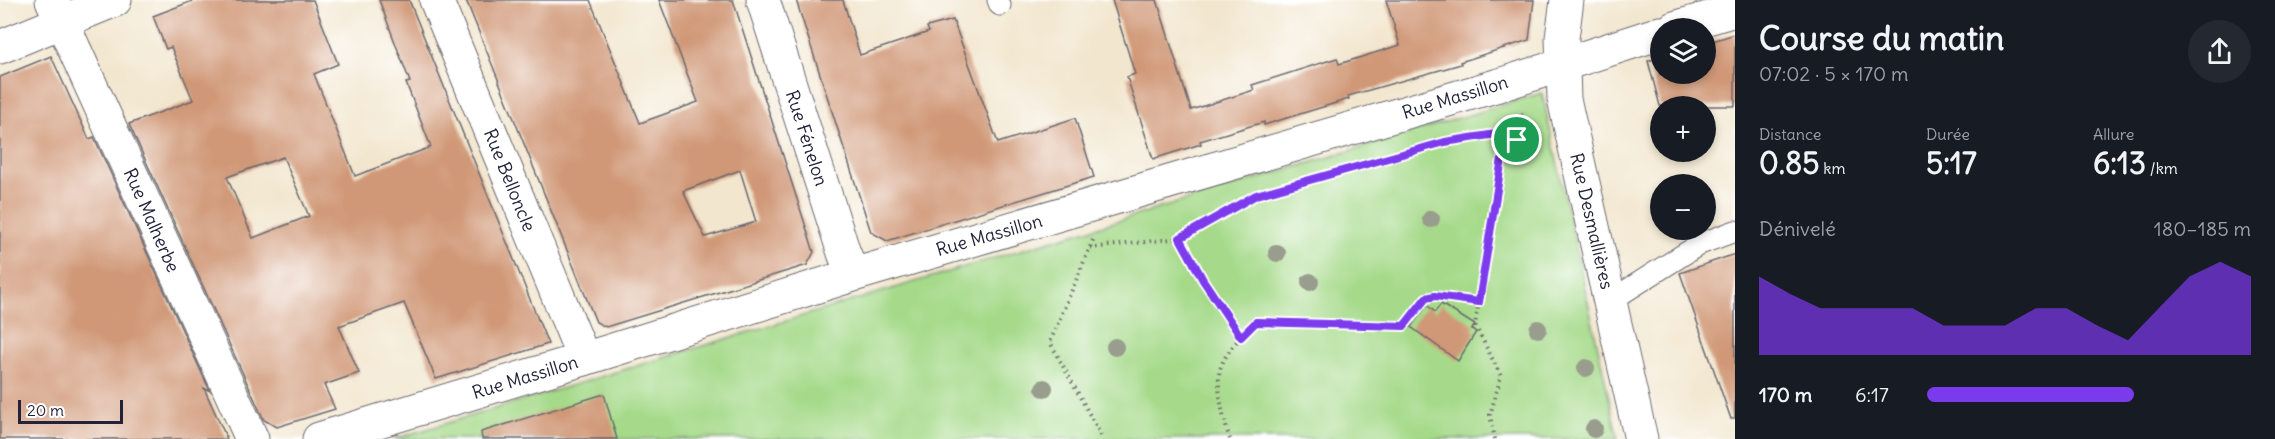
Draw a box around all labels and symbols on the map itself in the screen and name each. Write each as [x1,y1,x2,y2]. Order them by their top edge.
street label: Rue Massillon [1399,70,1511,124]
street label: Rue Fénelon [781,87,833,189]
pin [1491,114,1542,165]
street label: Rue Belloncle [479,125,541,235]
street label: Rue Desmallières [1565,151,1619,291]
street label: Rue Malherbe [119,164,185,276]
street label: Rue Massillon [933,209,1045,261]
street label: Rue Massillon [469,350,581,404]
scale bar [18,397,123,424]

